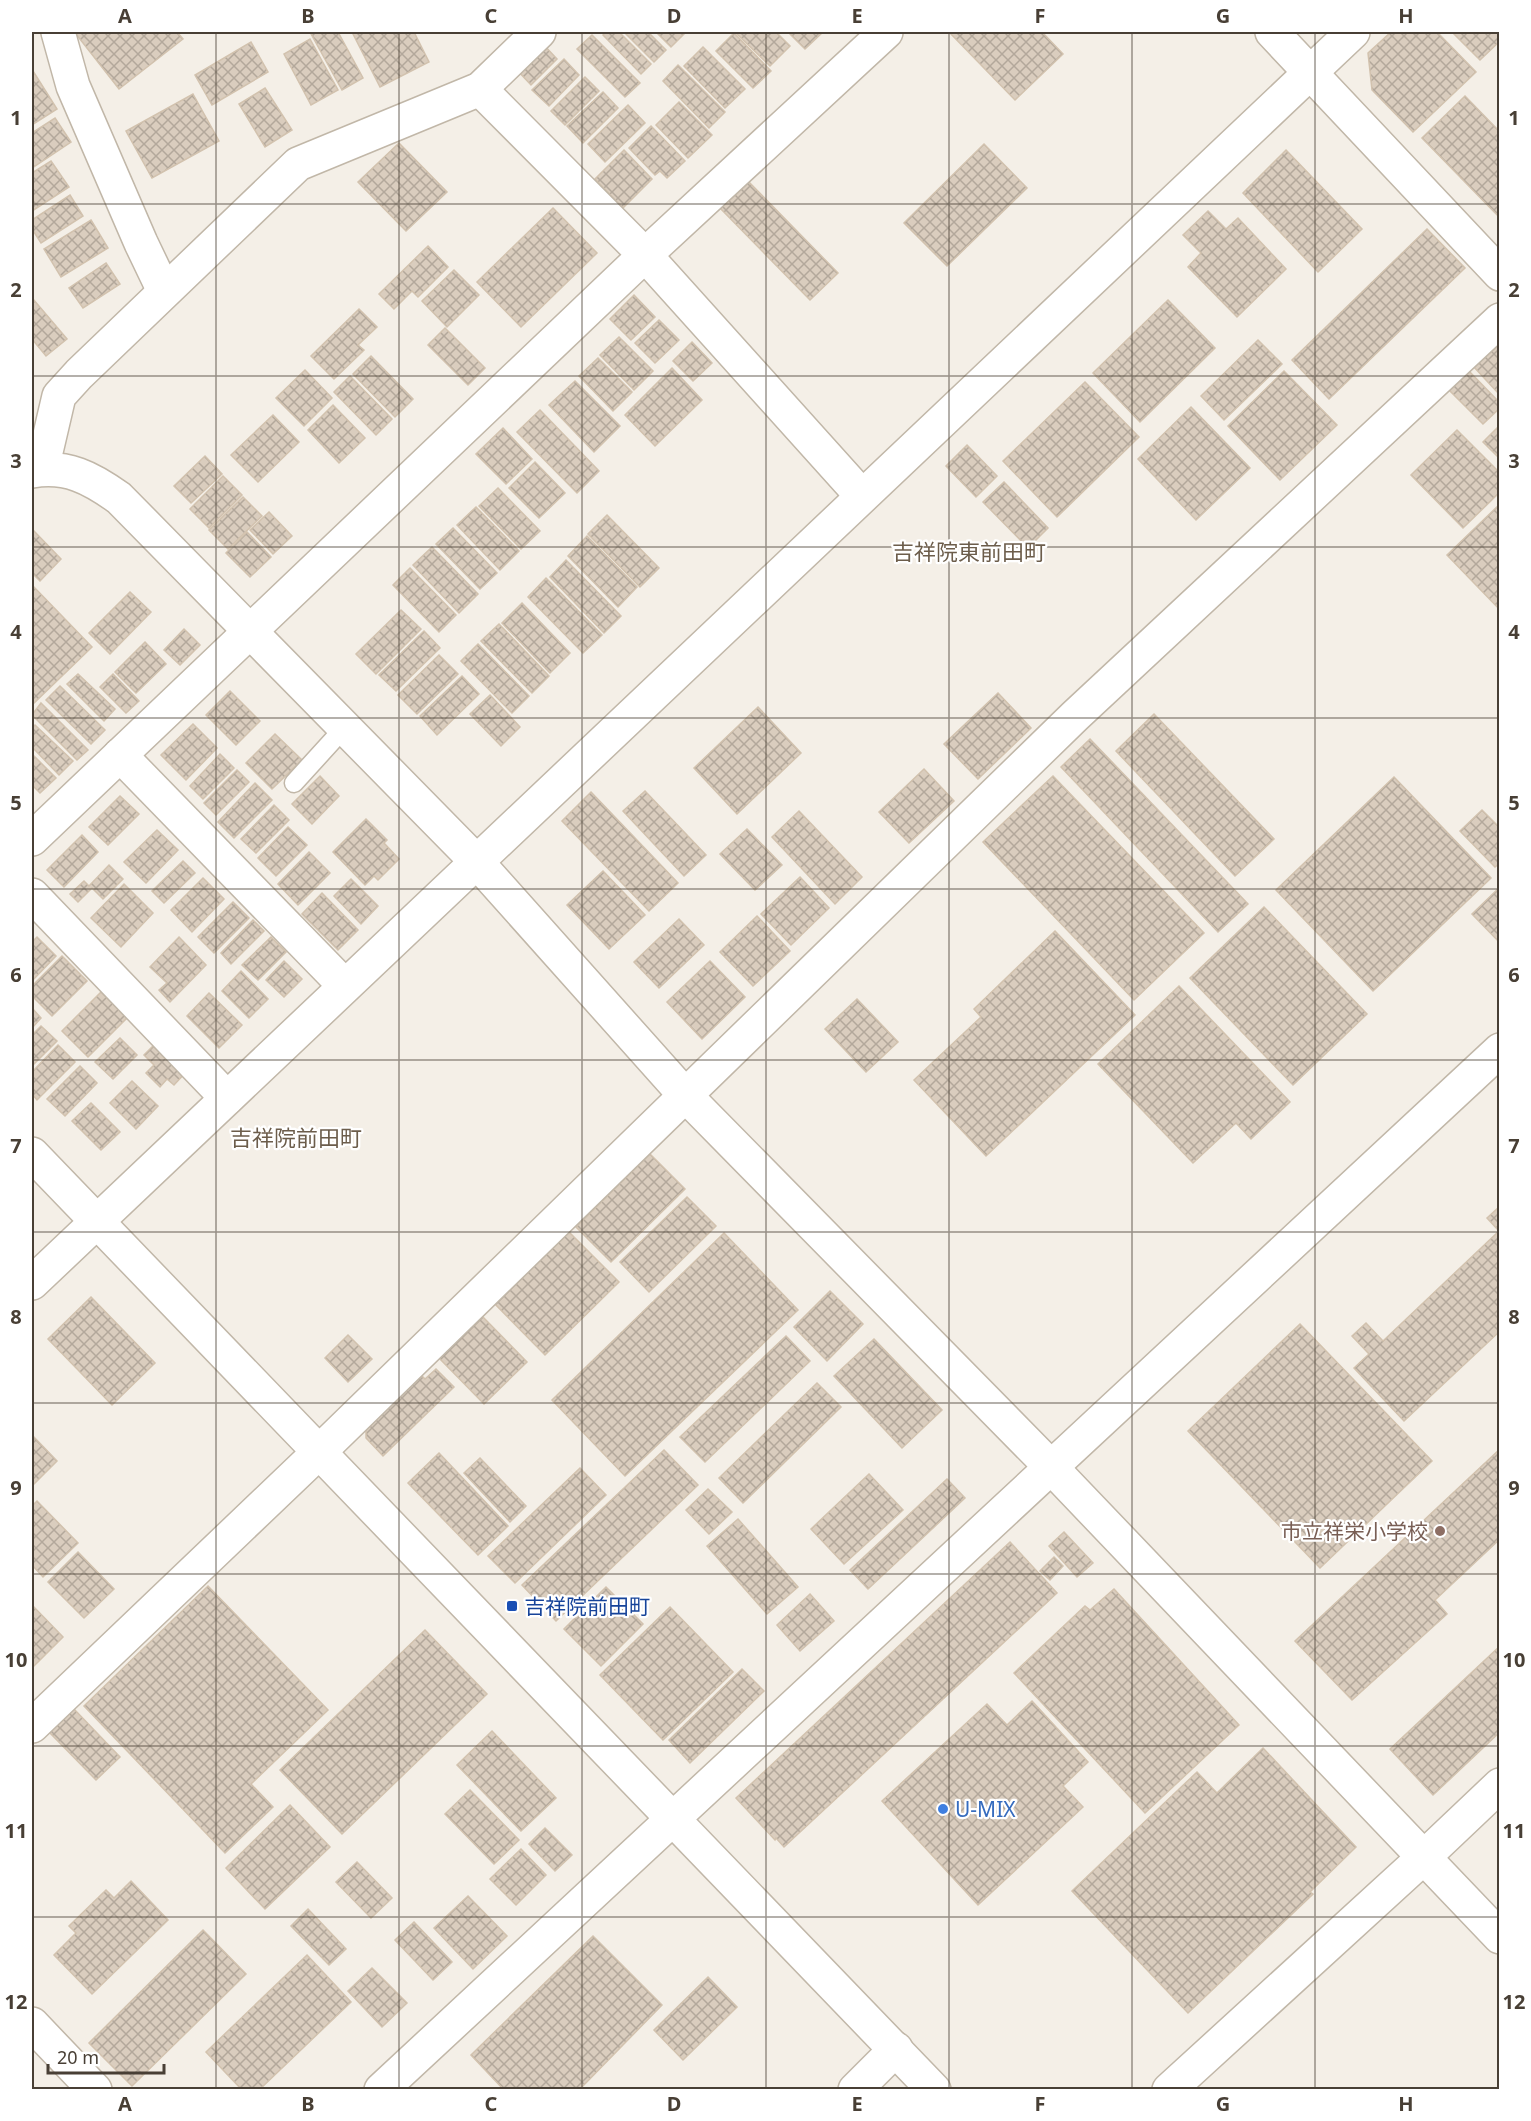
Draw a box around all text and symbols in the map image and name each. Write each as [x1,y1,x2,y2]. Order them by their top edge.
text: A [118,2,132,29]
text: B [301,2,315,29]
text: C [485,2,498,29]
text: D [667,2,681,29]
text: E [851,2,863,29]
text: F [1035,2,1045,29]
text: G [1216,2,1230,29]
text: H [1398,2,1414,29]
text: 1 [10,104,22,131]
text: 1 [1508,104,1520,131]
text: 2 [10,276,22,303]
text: 2 [1508,276,1520,303]
text: 3 [10,447,22,474]
text: 3 [1508,447,1520,474]
district label: 吉祥院東前田町 [892,536,1046,566]
text: 4 [10,618,22,645]
text: 4 [1508,618,1520,645]
text: 5 [10,789,22,816]
text: 5 [1508,789,1520,816]
text: 6 [10,961,22,988]
text: 6 [1508,961,1520,988]
district label: 吉祥院前田町 [230,1122,362,1152]
text: 7 [10,1132,22,1159]
text: 7 [1508,1132,1520,1159]
text: 8 [10,1303,22,1330]
text: 8 [1508,1303,1520,1330]
text: 9 [10,1474,22,1501]
text: 9 [1508,1474,1520,1501]
place label: 市立祥栄小学校 [1281,1517,1428,1545]
marker: 市立祥栄小学校 [1433,1524,1447,1538]
place label: 吉祥院前田町 [524,1592,650,1620]
marker: 吉祥院前田町 [505,1599,519,1613]
text: 10 [5,1646,27,1673]
text: 10 [1503,1646,1525,1673]
place label: U-MIX [955,1795,1016,1823]
marker: U-MIX [936,1802,950,1816]
text: 11 [5,1817,27,1844]
text: 11 [1503,1817,1525,1844]
text: 12 [5,1988,27,2015]
text: 12 [1503,1988,1525,2015]
scale bar [48,2037,164,2075]
text: 20 m [57,2045,99,2069]
text: A [118,2090,132,2117]
text: B [301,2090,315,2117]
text: C [485,2090,498,2117]
text: D [667,2090,681,2117]
text: E [851,2090,863,2117]
text: F [1035,2090,1045,2117]
text: G [1216,2090,1230,2117]
text: H [1398,2090,1414,2117]

